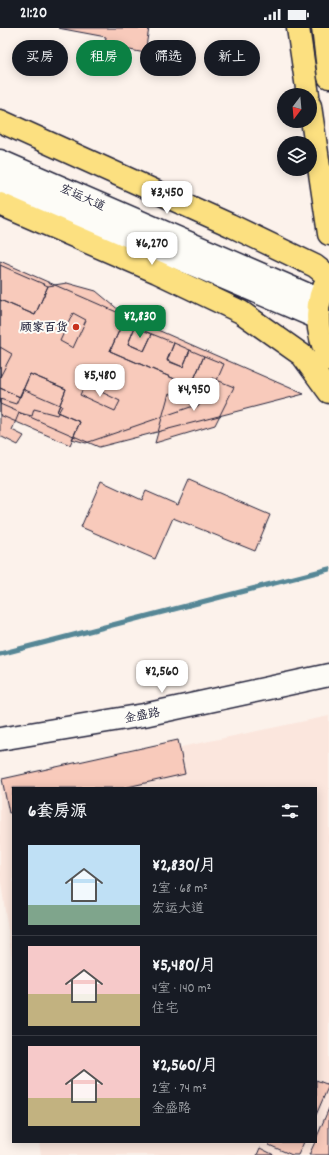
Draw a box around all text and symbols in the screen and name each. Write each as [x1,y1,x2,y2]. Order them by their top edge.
text: 21:20 [20,3,47,25]
chip: 买房 [12,40,68,76]
chip: 租房 [76,40,132,76]
chip: 筛选 [140,40,196,76]
chip: 新上 [204,40,260,76]
north arrow [277,88,317,128]
map controls [277,88,317,176]
button: layers [277,136,317,176]
street label: 宏运大道 [57,181,108,216]
pin: ¥3,450 [134,181,200,215]
text: ¥3,450 [150,184,184,203]
pin: ¥6,270 [119,232,185,266]
text: ¥6,270 [136,235,168,254]
pin: ¥2,830 [107,305,173,339]
text: ¥2,830 [124,308,156,327]
place label: 顾家百货 [20,320,68,337]
marker: 顾家百货 [71,322,81,332]
pin: ¥5,480 [67,364,133,398]
text: ¥5,480 [84,367,116,386]
pin: ¥4,950 [161,378,227,412]
text: ¥4,950 [177,381,211,400]
pin: ¥2,560 [129,660,195,694]
text: ¥2,560 [145,663,179,682]
street label: 金盛路 [123,705,162,728]
icon: filters [279,800,301,822]
text: 6套房源 [28,801,87,825]
text: ¥2,830/月 [152,855,216,879]
icon: home [60,861,108,909]
text: 2室 · 68 m² [152,880,208,899]
text: 宏运大道 [152,900,204,919]
text: ¥5,480/月 [152,955,216,979]
icon: home [60,962,108,1010]
text: 4室 · 140 m² [152,980,211,999]
text: 住宅 [152,1000,178,1019]
text: ¥2,560/月 [152,1055,218,1079]
icon: home [60,1062,108,1110]
text: 2室 · 74 m² [152,1080,207,1099]
text: 金盛路 [152,1100,191,1119]

